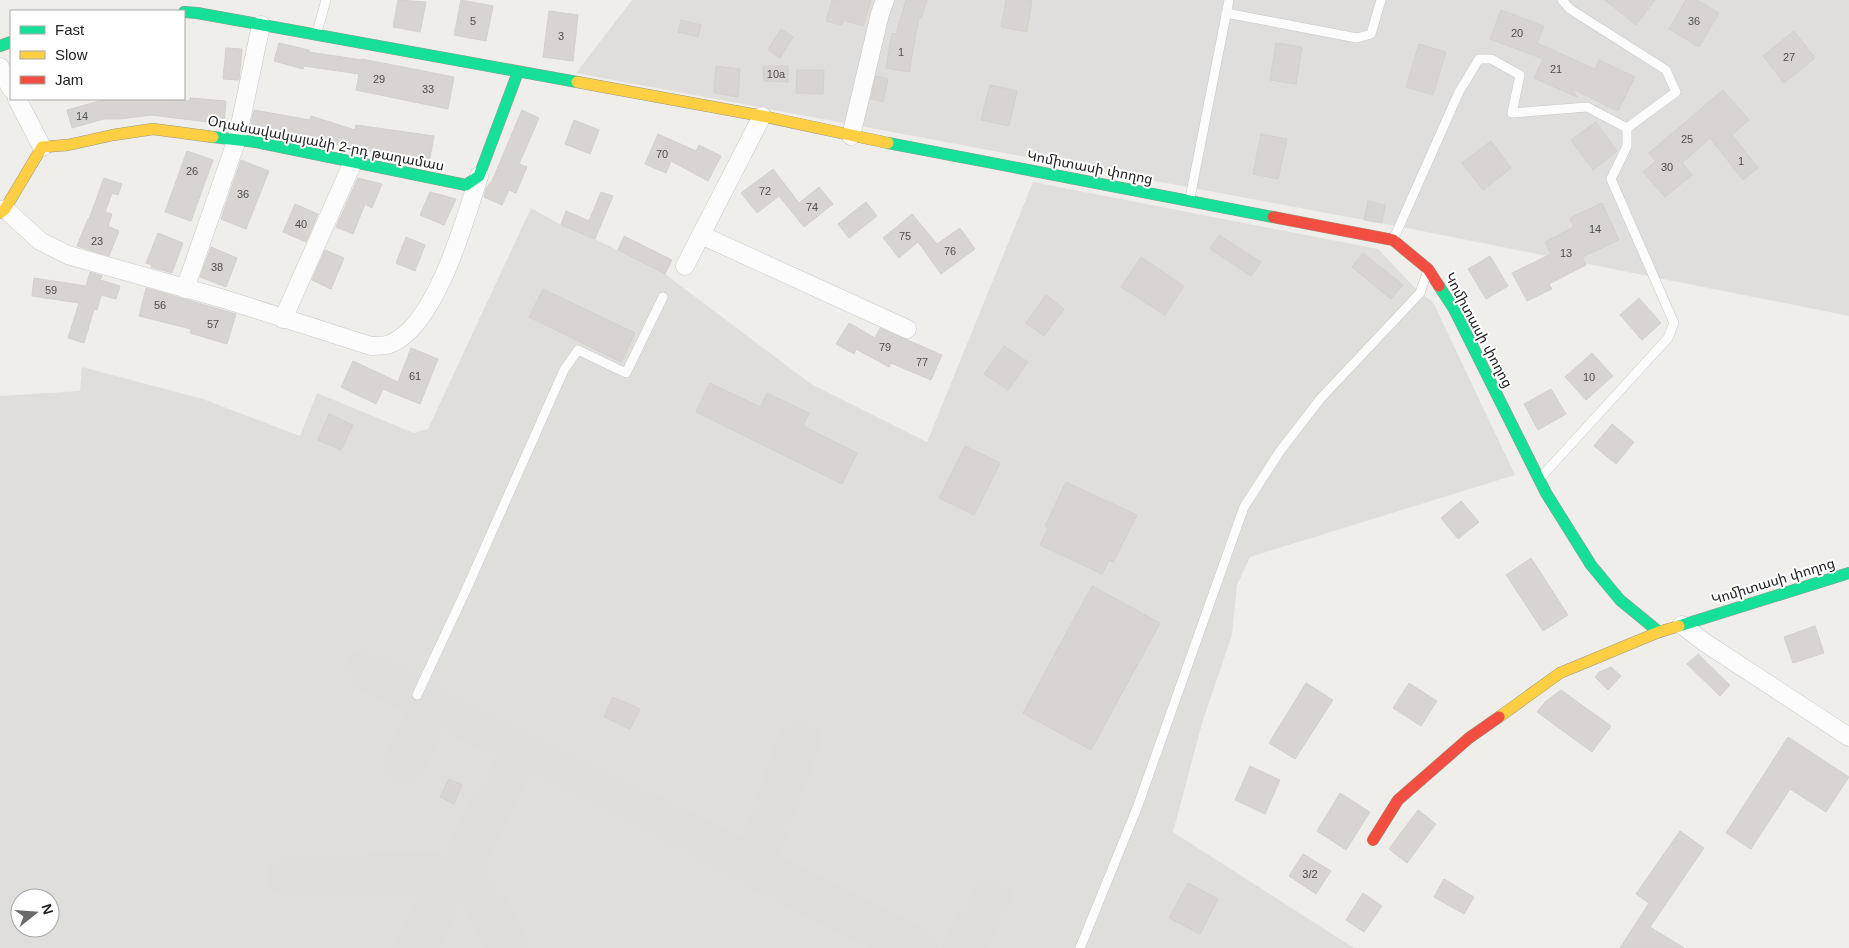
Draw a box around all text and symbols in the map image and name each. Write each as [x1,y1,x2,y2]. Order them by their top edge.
legend [10,10,185,100]
house number: 5 [470,15,476,27]
house number: 36 [1688,15,1700,27]
text: Fast [55,21,85,38]
house number: 20 [1511,27,1523,39]
house number: 3 [558,30,564,42]
text: Slow [55,46,88,63]
house number: 1 [898,46,904,58]
house number: 27 [1783,51,1795,63]
house number: 21 [1550,63,1562,75]
house number: 10а [767,68,786,80]
text: Jam [55,71,83,88]
house number: 29 [373,73,385,85]
house number: 33 [422,83,434,95]
house number: 14 [76,110,88,122]
street label: Օդանավակայանի 2-րդ թաղամաս [206,112,446,174]
house number: 25 [1681,133,1693,145]
street label: Կոմիտասի փողոց [1026,147,1154,187]
house number: 70 [656,148,668,160]
house number: 1 [1738,155,1744,167]
house number: 30 [1661,161,1673,173]
house number: 26 [186,165,198,177]
house number: 72 [759,185,771,197]
house number: 36 [237,188,249,200]
house number: 74 [806,201,818,213]
house number: 40 [295,218,307,230]
house number: 14 [1589,223,1601,235]
house number: 75 [899,230,911,242]
house number: 23 [91,235,103,247]
house number: 76 [944,245,956,257]
house number: 13 [1560,247,1572,259]
house number: 38 [211,261,223,273]
street label: Կոմիտասի փողոց [1442,270,1516,390]
house number: 59 [45,284,57,296]
house number: 56 [154,299,166,311]
house number: 57 [207,318,219,330]
house number: 79 [879,341,891,353]
house number: 77 [916,356,928,368]
house number: 61 [409,370,421,382]
house number: 10 [1583,371,1595,383]
street label: Կոմիտասի փողոց [1709,555,1837,607]
house number: 3/2 [1302,868,1318,880]
north arrow [10,888,60,938]
text: N [38,902,57,916]

